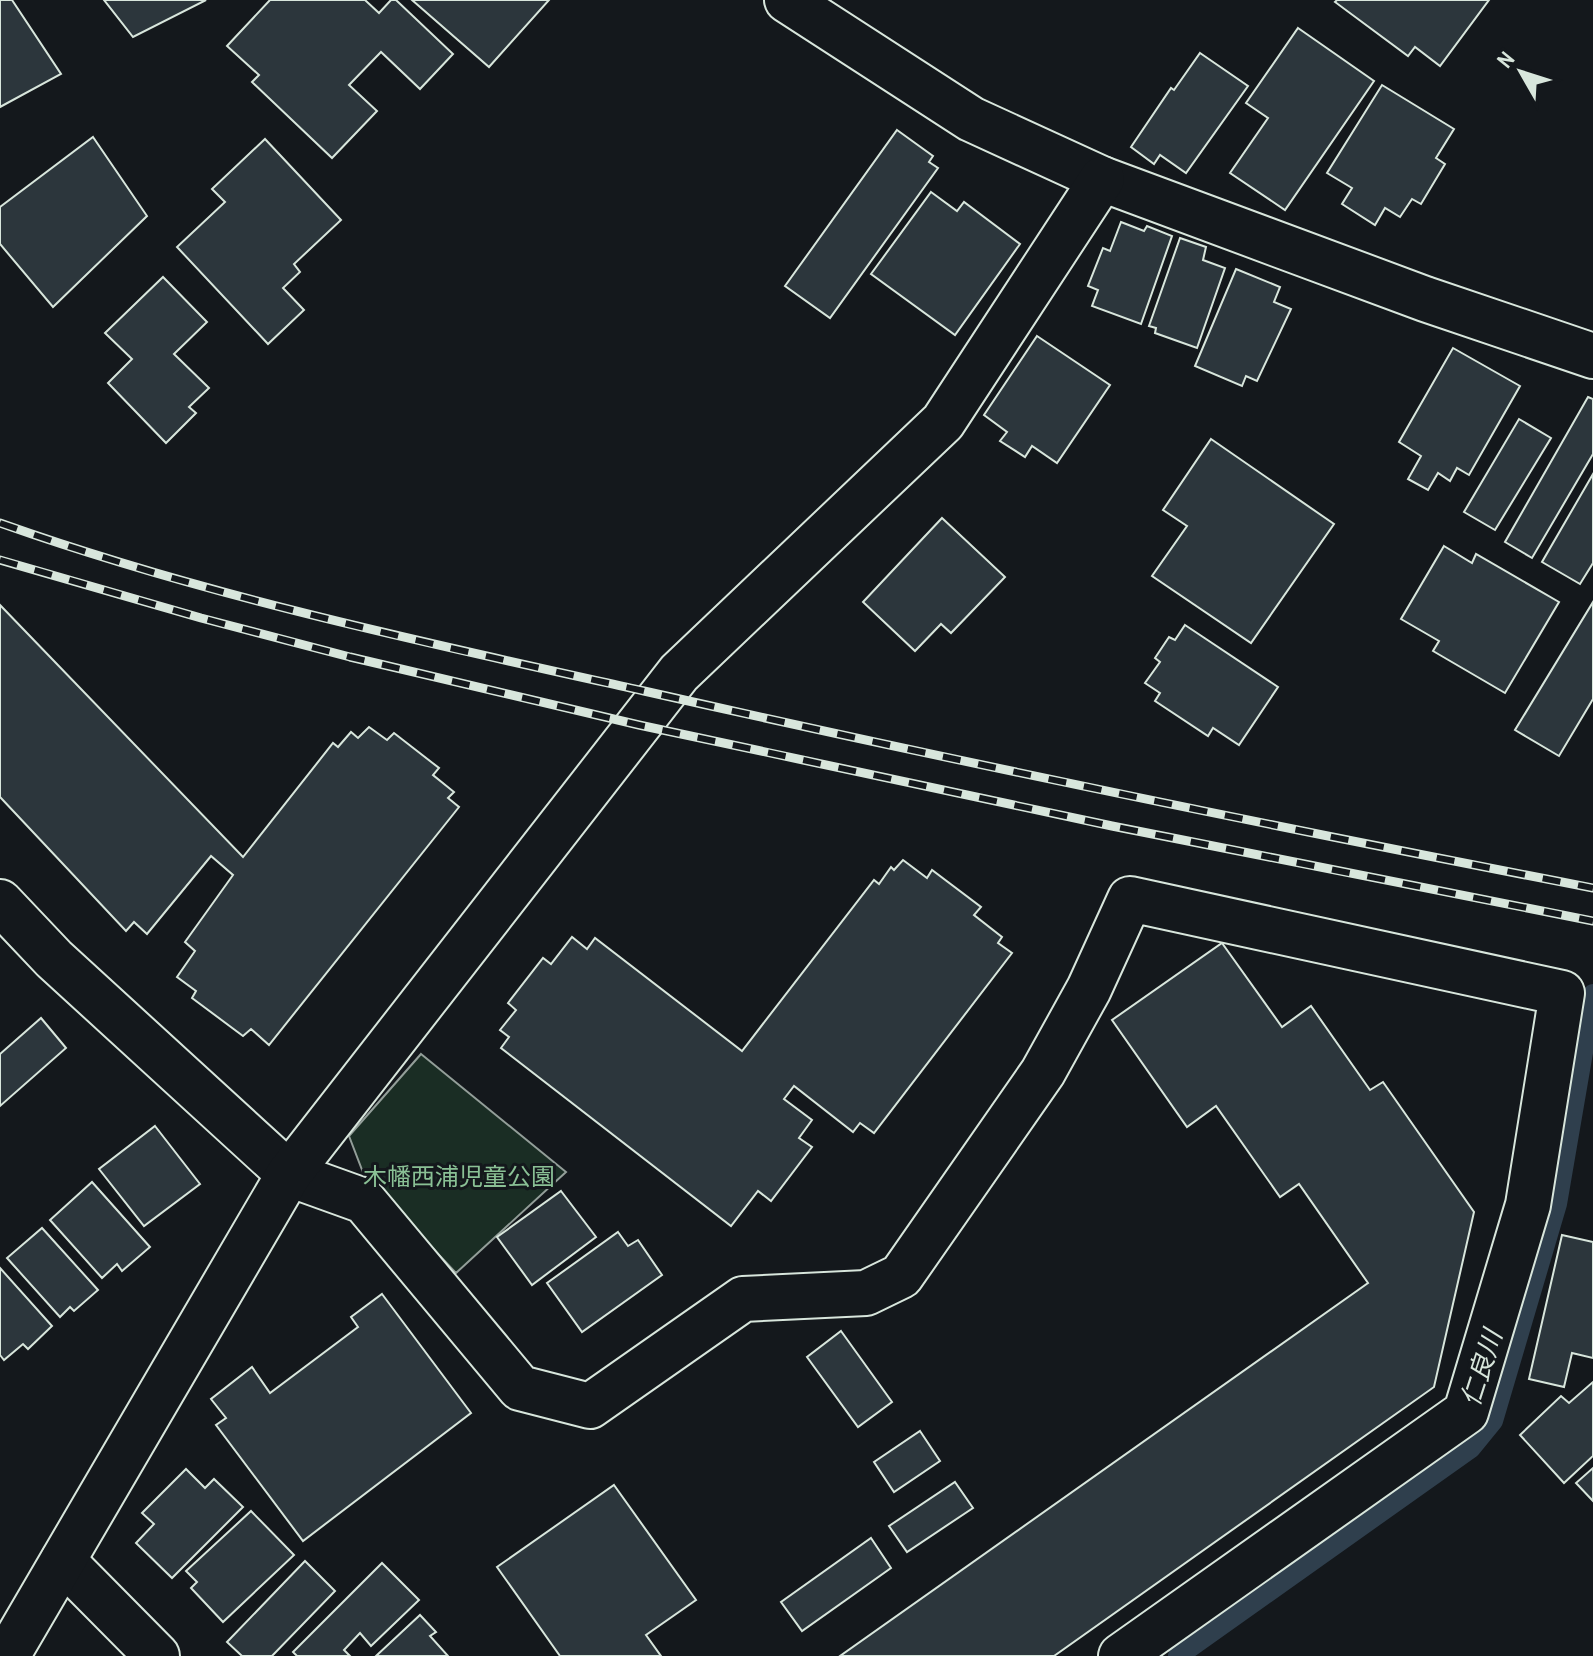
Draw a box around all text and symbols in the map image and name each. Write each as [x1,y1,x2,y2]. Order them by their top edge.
north arrow [1481,32,1561,112]
text: N [1490,45,1521,74]
park label: 木幡西浦児童公園 [363,1160,555,1192]
water label: 仁良川 [1452,1323,1511,1411]

